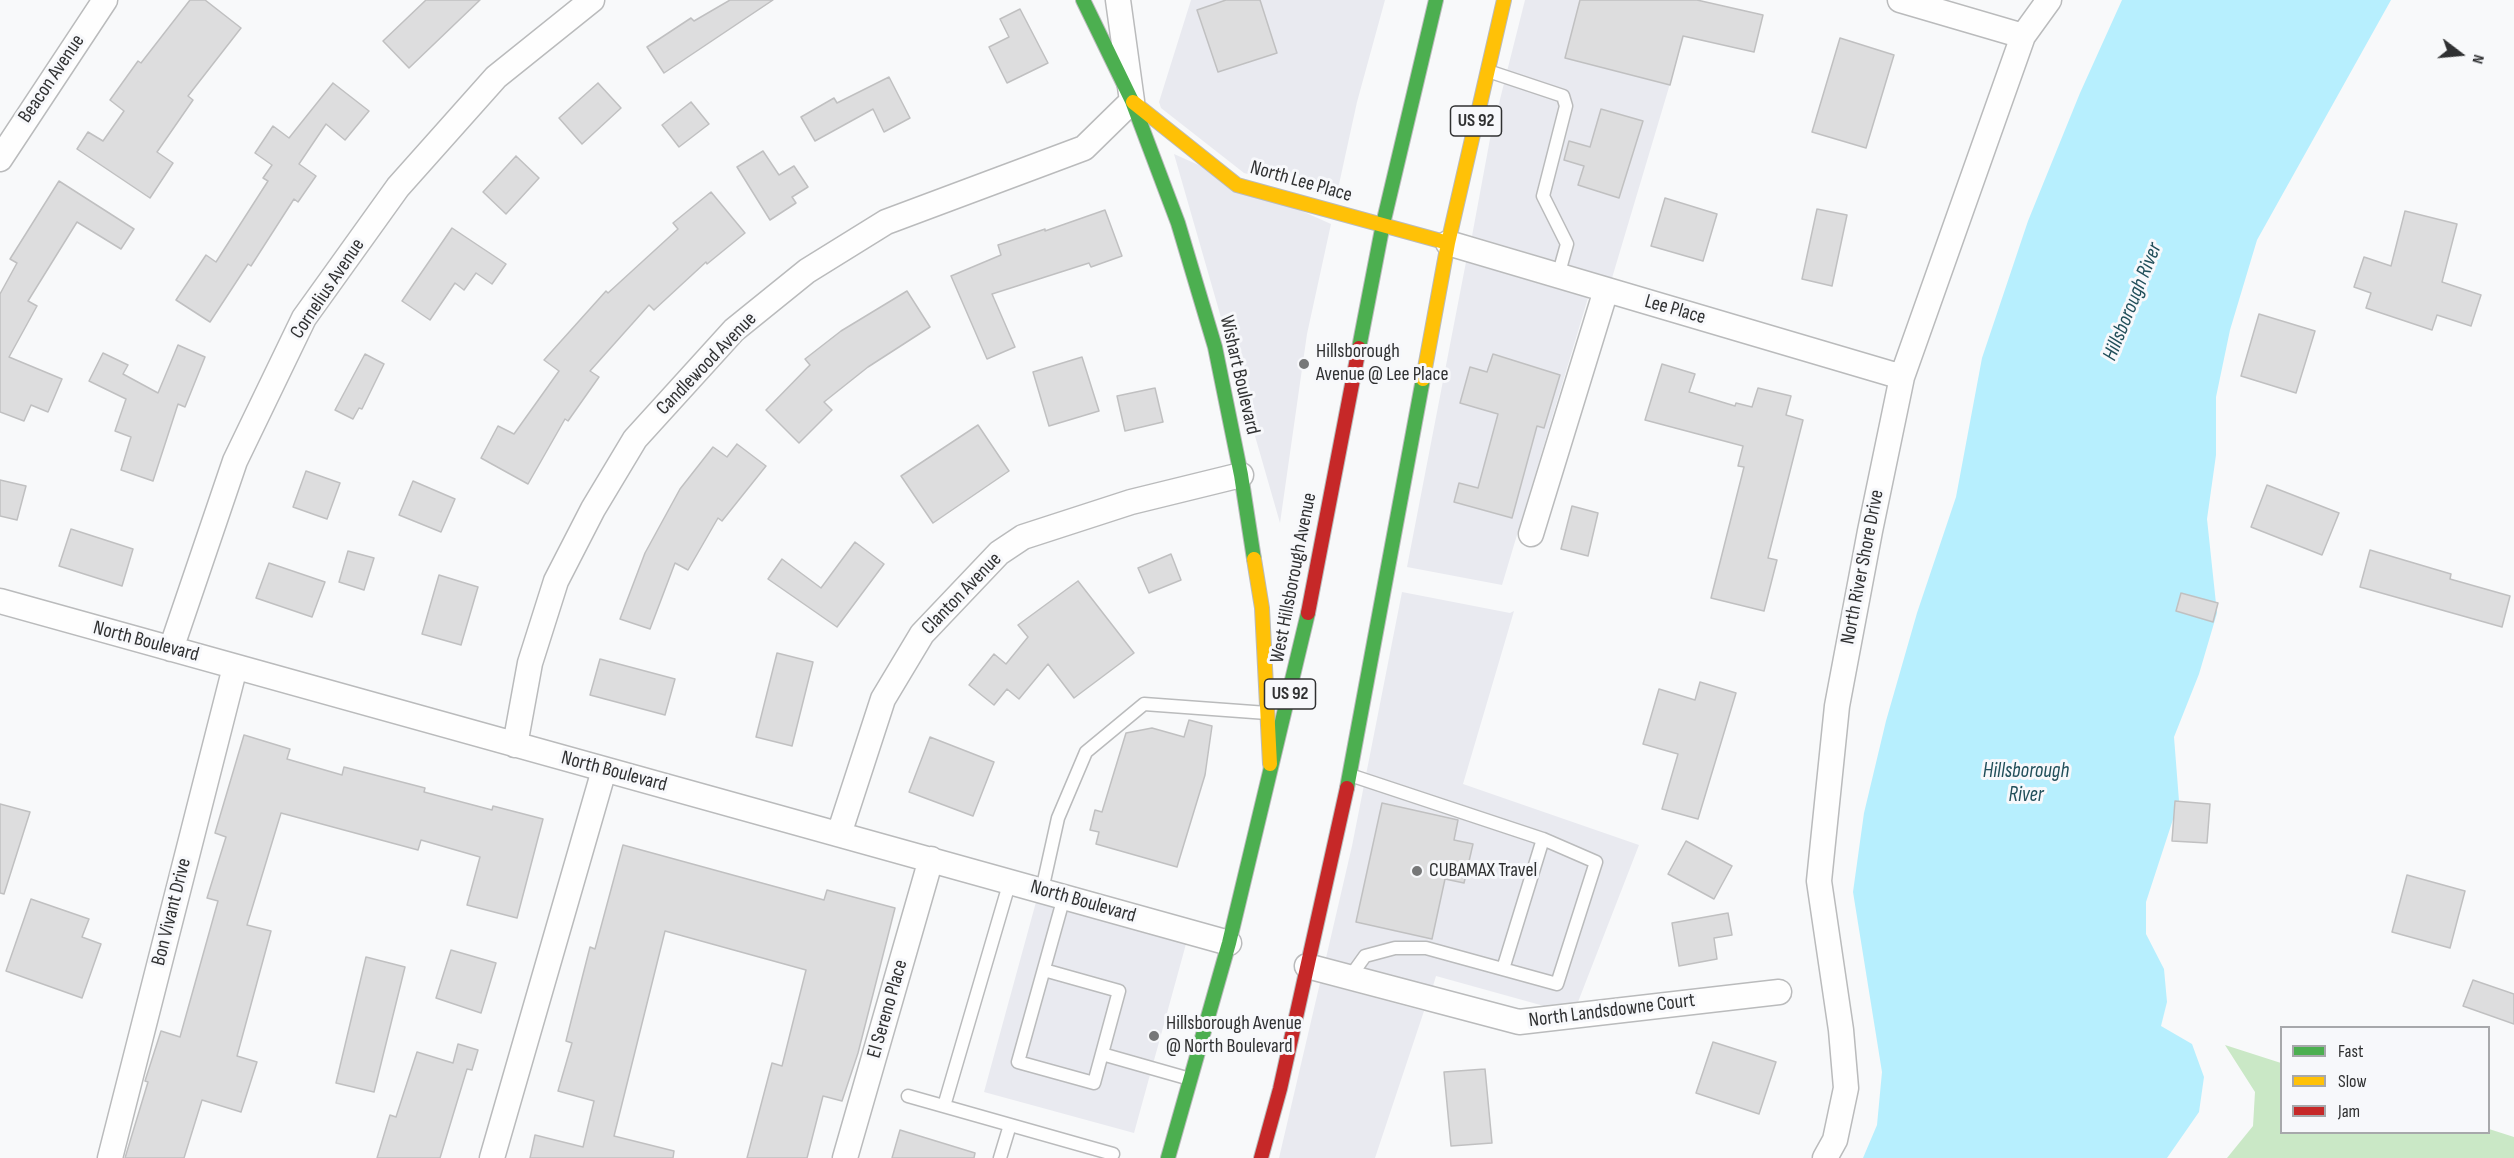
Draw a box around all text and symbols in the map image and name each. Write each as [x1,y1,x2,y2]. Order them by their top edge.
north arrow [2430,24,2490,84]
street label: Beacon Avenue [14,30,90,128]
text: N [2467,52,2488,66]
road number: US 92 [1450,106,1502,136]
street label: North Lee Place [1247,156,1355,208]
street label: Cornelius Avenue [286,234,370,344]
water label: Hillsborough River [2098,239,2168,365]
street label: Lee Place [1642,290,1708,330]
street label: Candlewood Avenue [652,308,762,420]
street label: Wishart Boulevard [1214,313,1264,437]
place label: Hillsborough Avenue @ Lee Place [1316,340,1448,387]
marker: Hillsborough Avenue @ Lee Place [1297,357,1311,371]
street label: North River Shore Drive [1836,488,1890,646]
street label: West Hillsborough Avenue [1266,491,1322,665]
street label: Clanton Avenue [917,548,1007,640]
street label: North Boulevard [91,616,201,668]
road number: US 92 [1264,679,1316,709]
street label: North Boulevard [559,746,669,798]
water label: Hillsborough River [1983,759,2069,809]
street label: Bon Vivant Drive [147,856,197,968]
place label: CUBAMAX Travel [1429,859,1537,883]
marker: CUBAMAX Travel [1410,864,1424,878]
street label: North Boulevard [1028,876,1138,928]
street label: El Sereno Place [863,957,913,1061]
street label: North Landsdowne Court [1528,989,1696,1033]
place label: Hillsborough Avenue @ North Boulevard [1166,1012,1302,1059]
legend [2280,1026,2490,1134]
marker: Hillsborough Avenue @ North Boulevard [1147,1029,1161,1043]
text: Fast [2338,1041,2363,1062]
text: Slow [2338,1071,2367,1092]
text: Jam [2338,1101,2360,1122]

